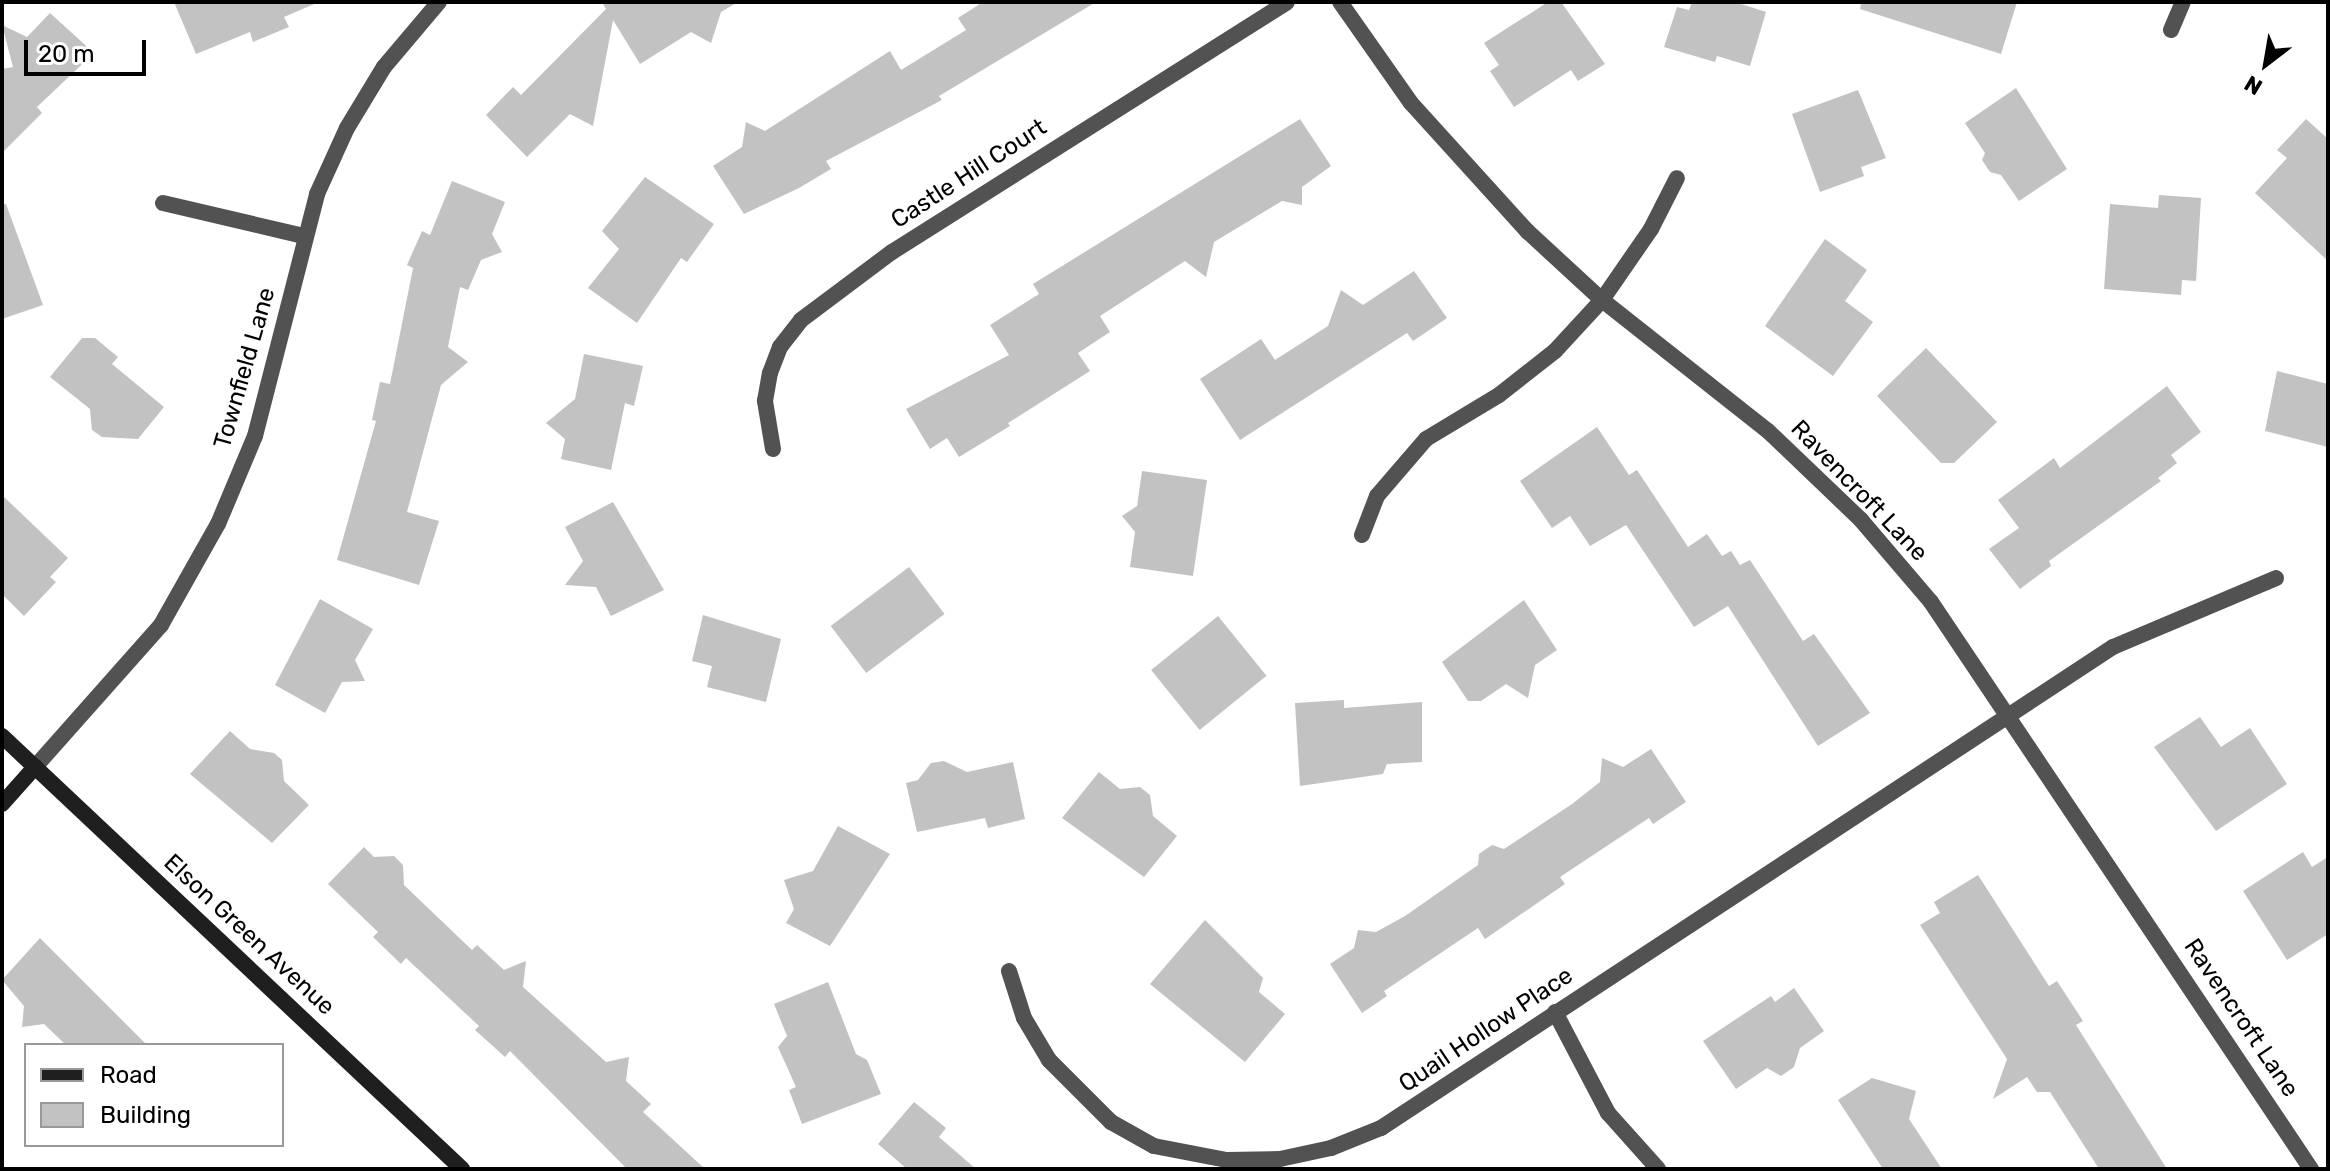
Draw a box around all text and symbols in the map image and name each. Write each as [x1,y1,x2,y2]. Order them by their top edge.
scale bar [28,24,150,74]
north arrow [2226,24,2306,104]
text: 20 m [38,40,95,68]
text: N [2240,69,2267,101]
street label: Castle Hill Court [886,113,1052,235]
street label: Townfield Lane [208,284,282,452]
street label: Ravencroft Lane [1785,415,1933,567]
street label: Elson Green Avenue [157,848,341,1022]
street label: Ravencroft Lane [2177,933,2305,1103]
street label: Quail Hollow Place [1393,961,1579,1099]
legend [24,1043,284,1147]
text: Road [100,1061,157,1089]
text: Building [100,1101,191,1129]

